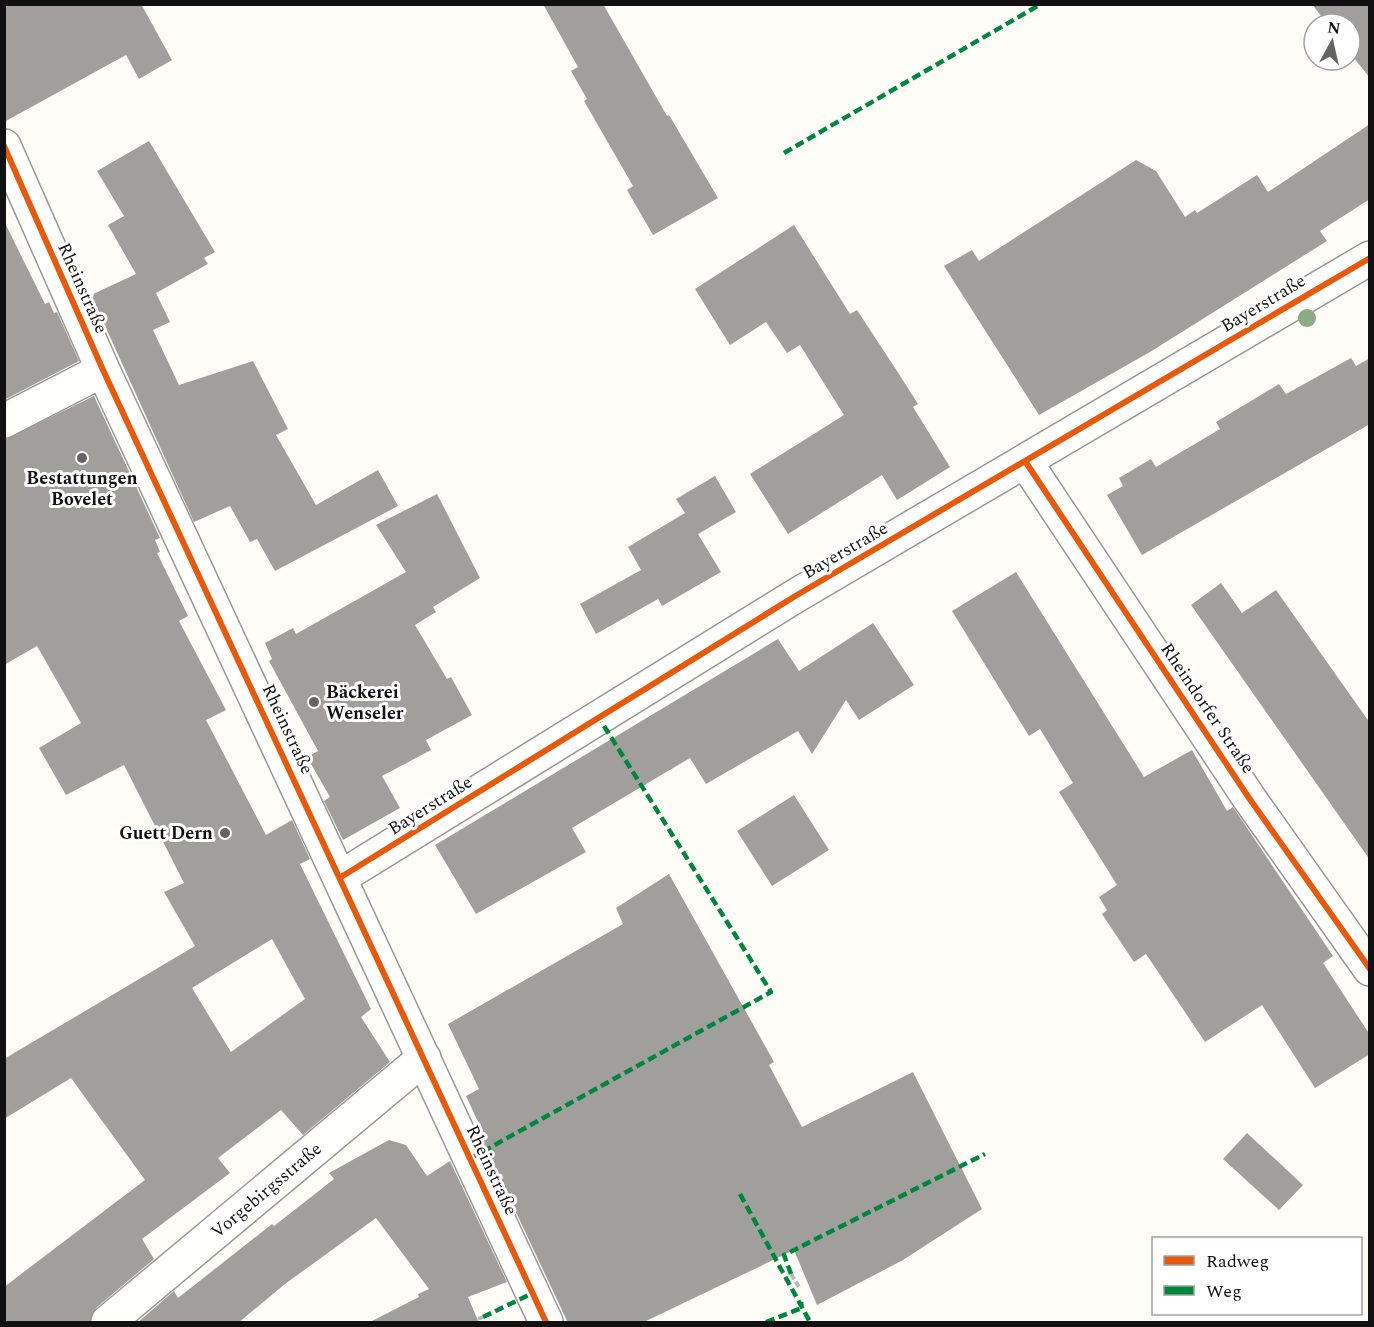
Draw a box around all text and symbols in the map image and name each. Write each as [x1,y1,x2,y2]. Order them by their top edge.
north arrow [1302,12,1362,72]
text: N [1326,15,1342,41]
street label: Rheinstraße [50,238,115,338]
street label: Bayerstraße [1216,267,1311,339]
marker: Bestattungen Bovelet [75,451,89,465]
place label: Bestattungen Bovelet [26,465,138,513]
street label: Bayerstraße [797,515,893,586]
street label: Rheindorfer Straße [1154,637,1262,779]
place label: Bäckerei Wenseler [326,679,404,727]
street label: Rheinstraße [255,680,320,779]
marker: Bäckerei Wenseler [307,695,321,709]
street label: Bayerstraße [383,769,478,842]
place label: Guett Dern [119,820,213,847]
marker: Guett Dern [218,826,232,840]
street label: Rheinstraße [459,1121,524,1220]
street label: Vorgebirgsstraße [205,1136,328,1245]
legend [1152,1237,1362,1315]
text: Radweg [1206,1248,1269,1275]
text: Weg [1206,1278,1242,1305]

